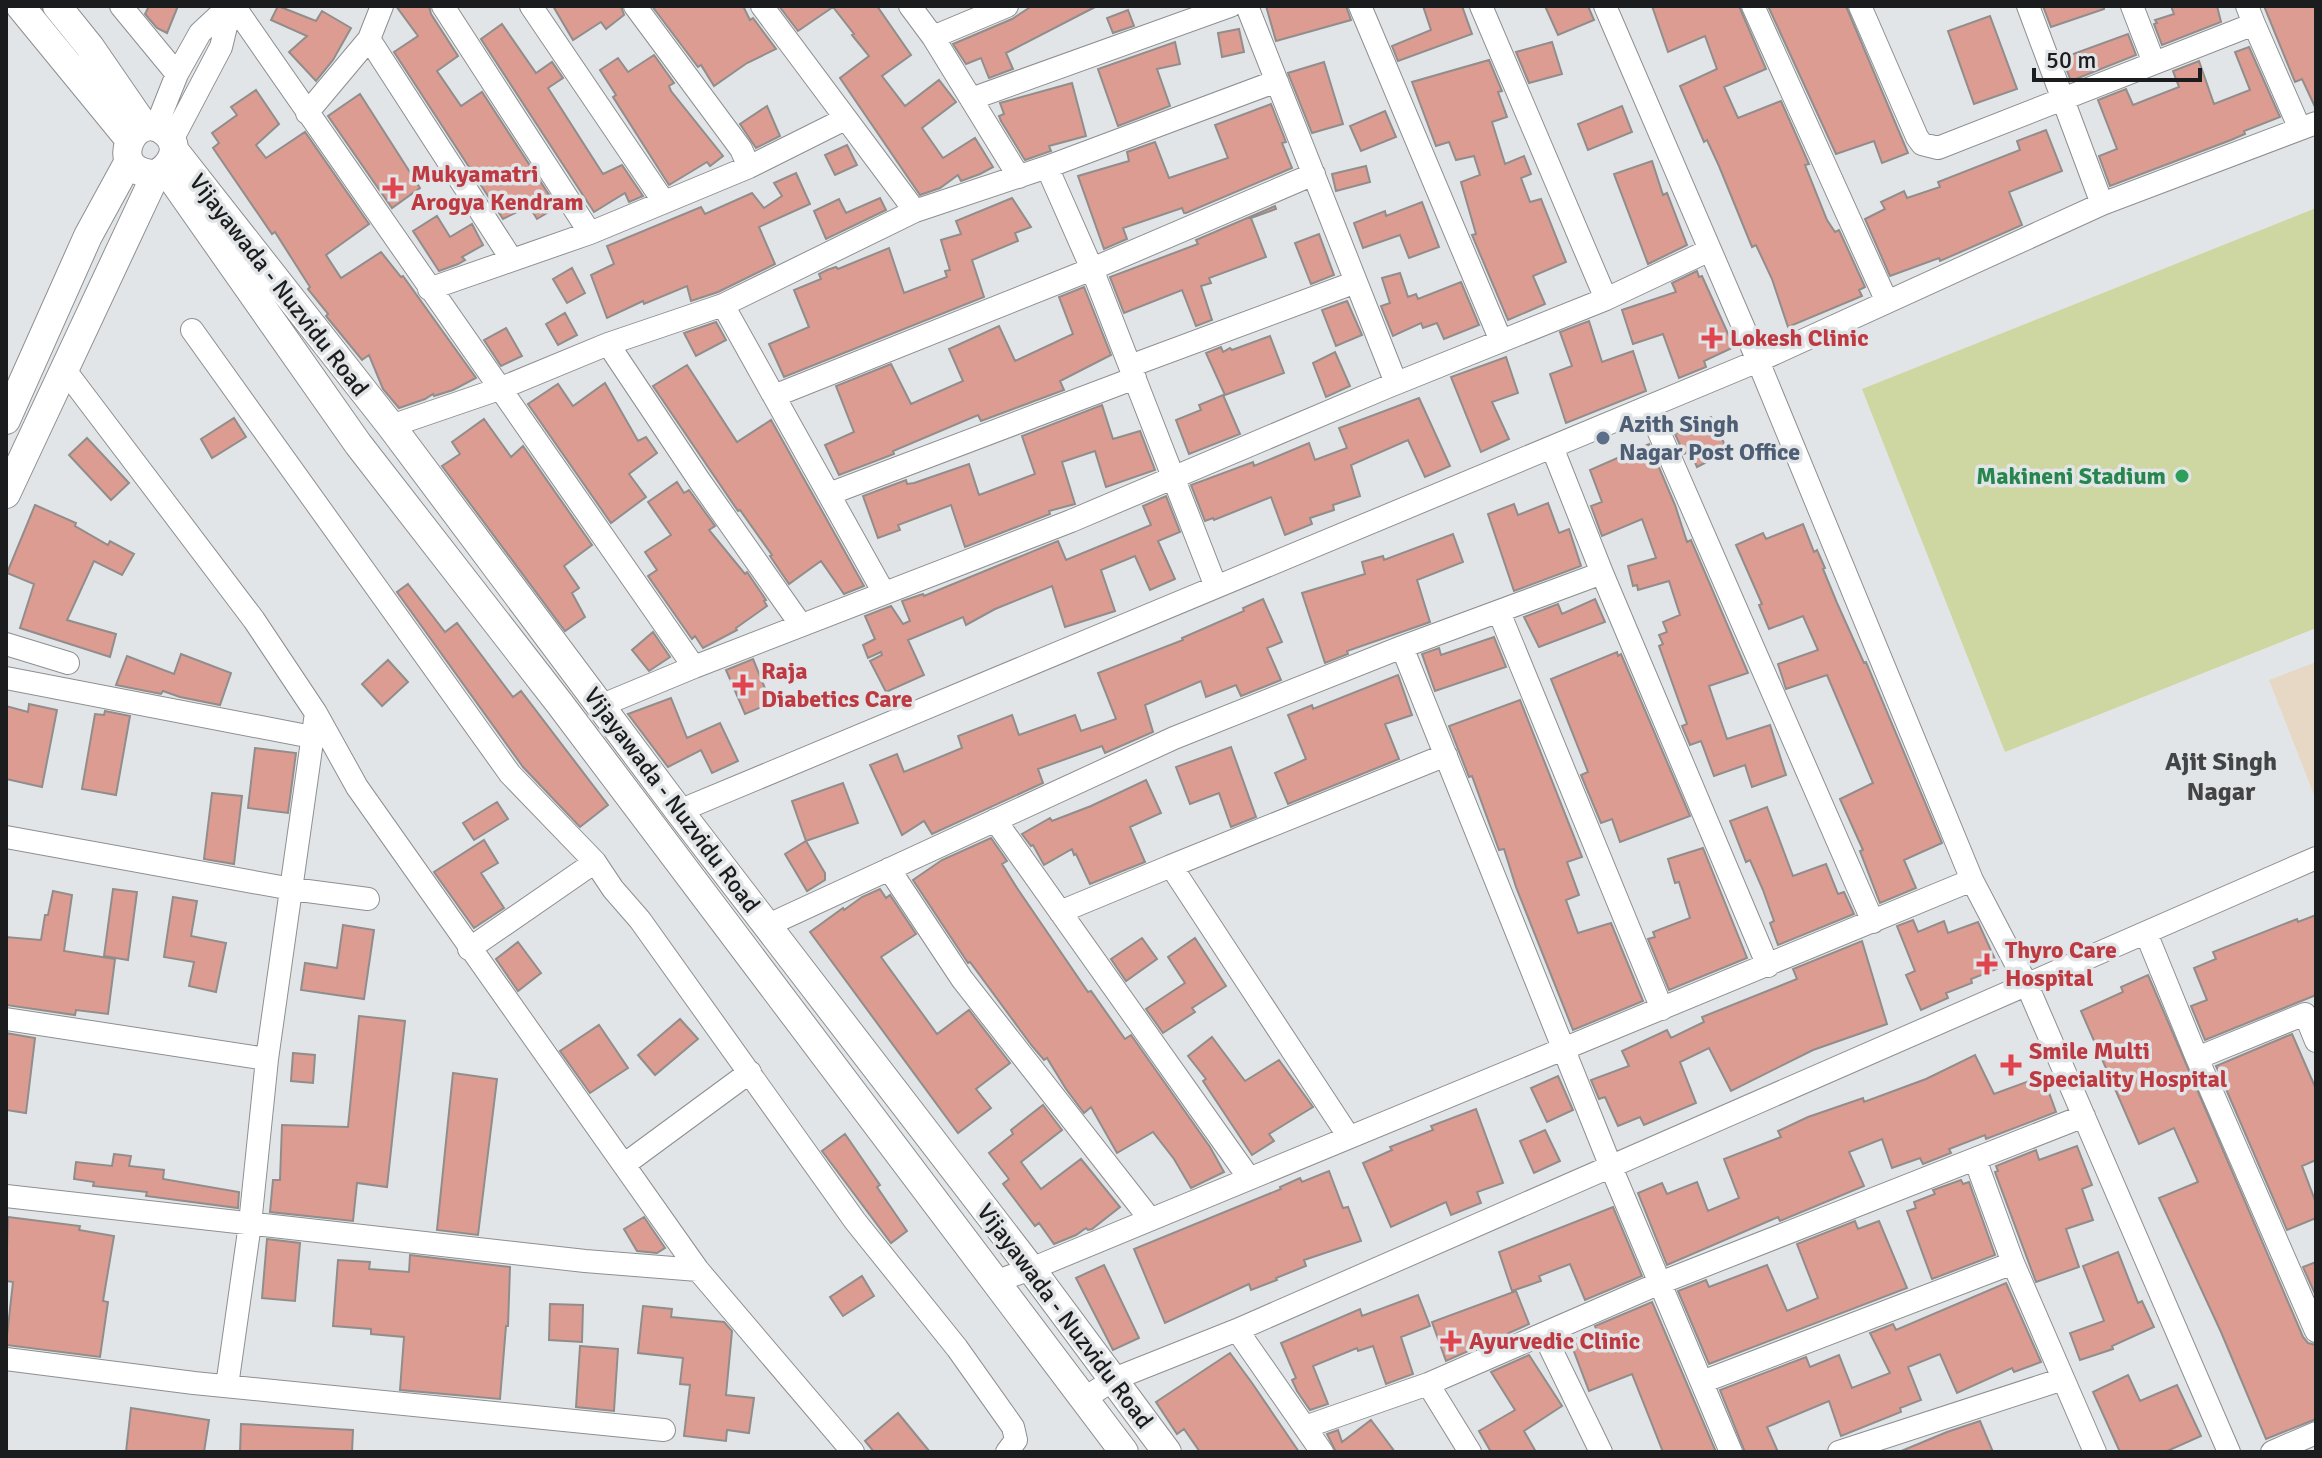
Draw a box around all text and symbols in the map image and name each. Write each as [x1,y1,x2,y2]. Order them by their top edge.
scale bar [2034,32,2200,82]
text: 50 m [2046,45,2096,75]
place label: Mukyamatri Arogya Kendram [411,159,584,217]
street label: Vijayawada - Nuzvidu Road [183,168,375,402]
marker: Mukyamatri Arogya Kendram [382,177,404,199]
place label: Lokesh Clinic [1730,323,1869,353]
marker: Lokesh Clinic [1701,327,1723,349]
place label: Azith Singh Nagar Post Office [1619,409,1800,467]
marker: Azith Singh Nagar Post Office [1594,429,1612,447]
place label: Makineni Stadium [1976,461,2166,491]
marker: Makineni Stadium [2173,467,2191,485]
place label: Raja Diabetics Care [761,656,913,714]
marker: Raja Diabetics Care [732,674,754,696]
street label: Vijayawada - Nuzvidu Road [577,681,767,919]
district label: Ajit Singh Nagar [2165,746,2277,808]
place label: Thyro Care Hospital [2005,935,2117,993]
marker: Thyro Care Hospital [1976,953,1998,975]
place label: Smile Multi Speciality Hospital [2029,1036,2228,1094]
marker: Smile Multi Speciality Hospital [2000,1054,2022,1076]
street label: Vijayawada - Nuzvidu Road [970,1197,1160,1435]
place label: Ayurvedic Clinic [1469,1326,1640,1356]
marker: Ayurvedic Clinic [1440,1330,1462,1352]

